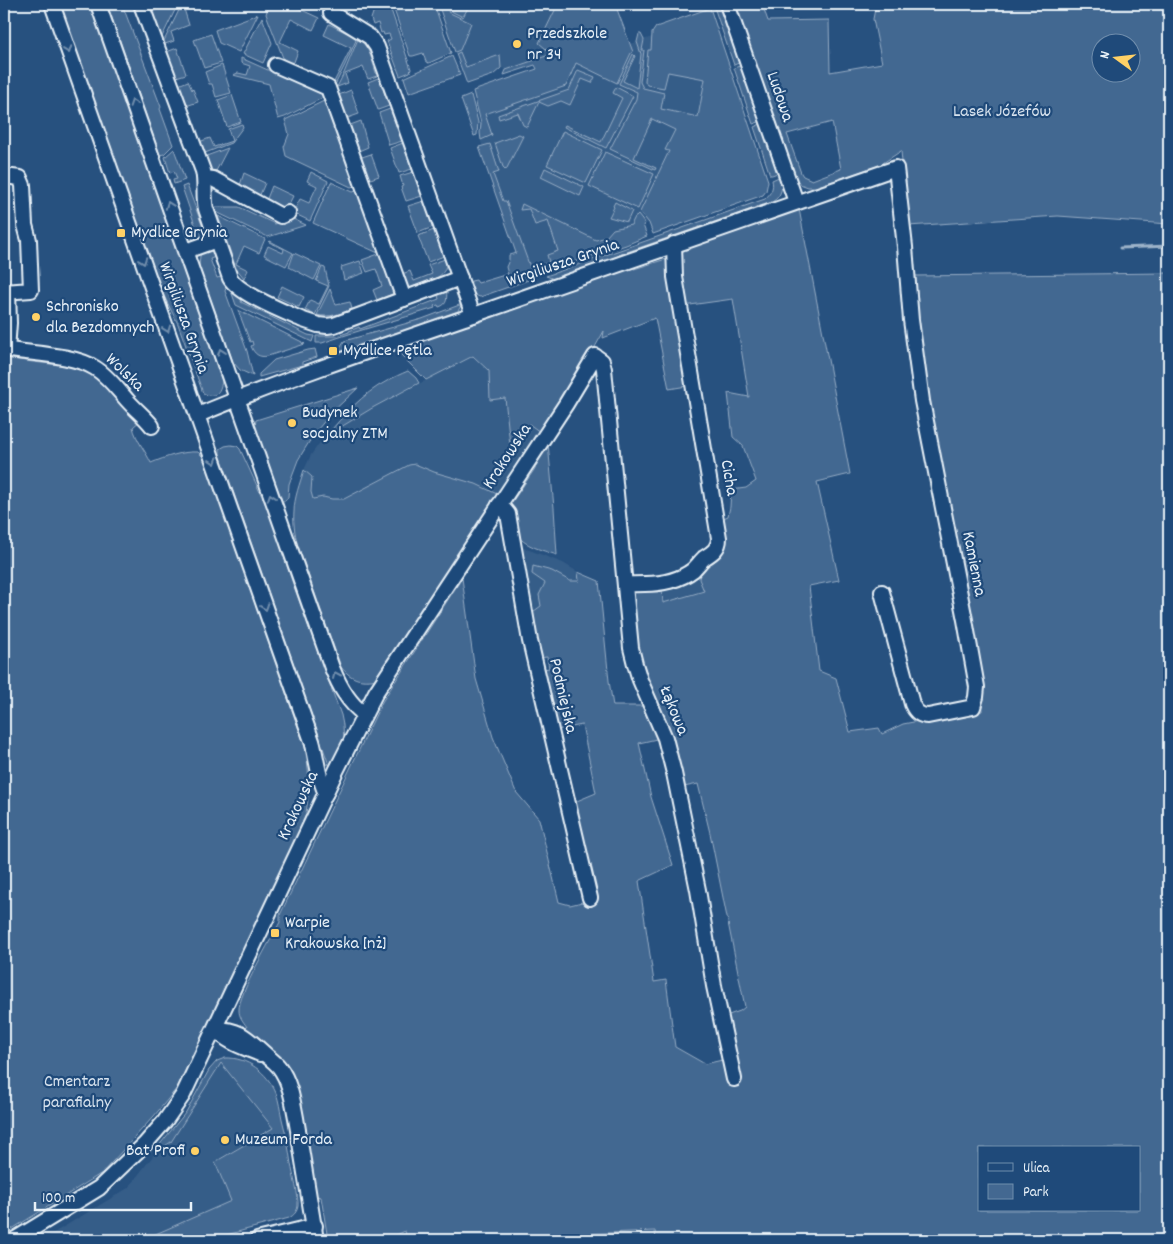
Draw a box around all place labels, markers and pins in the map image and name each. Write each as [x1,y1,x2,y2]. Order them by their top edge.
place label: Przedszkole nr 34 [527,22,607,68]
marker: Przedszkole nr 34 [511,38,523,50]
place label: Mydlice Grynia [131,221,228,246]
marker: Mydlice Grynia [115,227,127,239]
place label: Schronisko dla Bezdomnych [46,295,155,341]
marker: Schronisko dla Bezdomnych [30,311,42,323]
place label: Mydlice Pętla [343,339,432,364]
marker: Mydlice Pętla [327,345,339,357]
place label: Budynek socjalny ZTM [302,401,388,447]
marker: Budynek socjalny ZTM [286,417,298,429]
place label: Warpie Krakowska [nż] [285,911,386,957]
marker: Warpie Krakowska [nż] [269,927,281,939]
place label: Muzeum Forda [235,1128,332,1153]
marker: Muzeum Forda [219,1134,231,1146]
place label: Bat Profi [126,1139,185,1164]
marker: Bat Profi [189,1145,201,1157]

